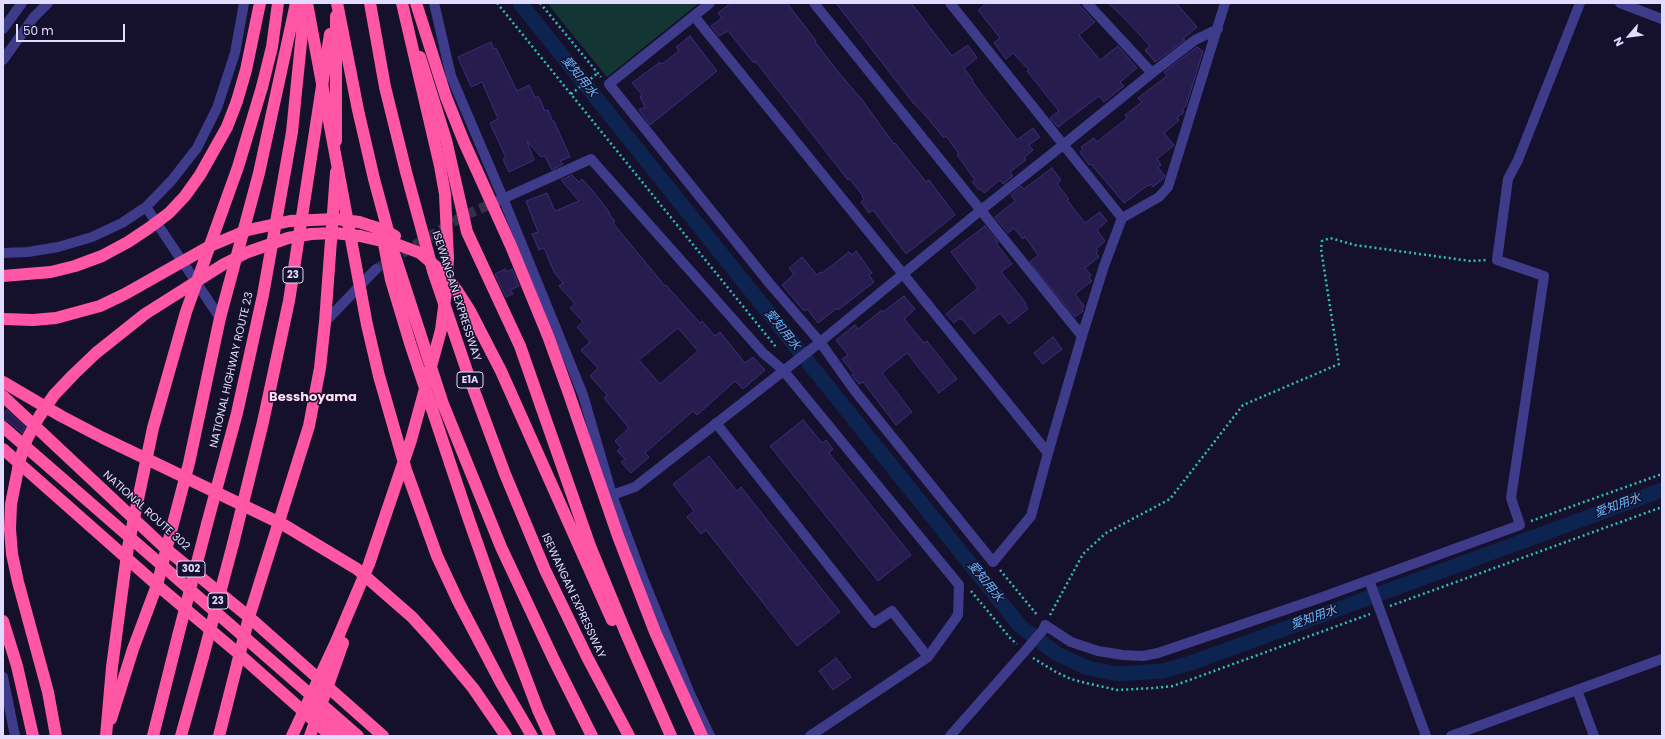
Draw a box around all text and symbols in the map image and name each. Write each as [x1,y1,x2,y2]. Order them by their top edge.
scale bar [18,16,127,42]
north arrow [1609,16,1649,56]
text: 50 m [23,22,54,39]
text: N [1609,34,1627,49]
water label: 愛知用水 [558,54,600,100]
street label: ISEWANGAN EXPRESSWAY [429,229,483,363]
road number: 23 [283,267,303,283]
street label: NATIONAL HIGHWAY ROUTE 23 [208,291,256,449]
water label: 愛知用水 [761,307,803,353]
road number: E1A [457,372,483,388]
district label: Besshoyama [269,390,357,406]
street label: NATIONAL ROUTE 302 [100,469,192,553]
water label: 愛知用水 [1593,491,1643,521]
street label: ISEWANGAN EXPRESSWAY [538,532,608,660]
water label: 愛知用水 [964,559,1006,605]
road number: 302 [177,561,205,577]
road number: 23 [208,593,228,609]
water label: 愛知用水 [1289,603,1339,633]

